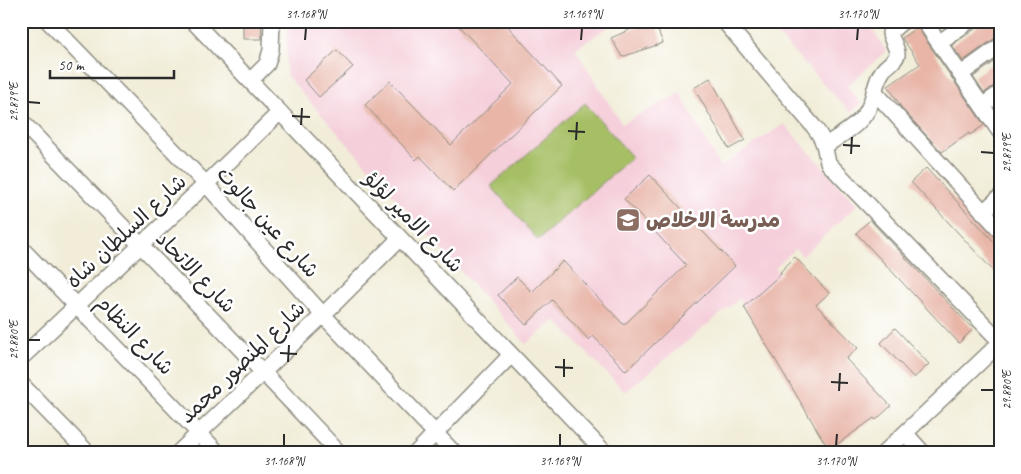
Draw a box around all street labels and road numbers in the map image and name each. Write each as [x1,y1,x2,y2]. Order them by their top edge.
street label: شارع عين جالوت [210,161,325,284]
street label: شارع الامير لؤلؤ [356,164,469,280]
street label: شارع السلطان شاه [60,168,193,295]
street label: شارع الاتحاد [149,226,241,320]
street label: شارع النظام [88,290,180,383]
street label: شارع المنصور محمد [173,295,312,430]

